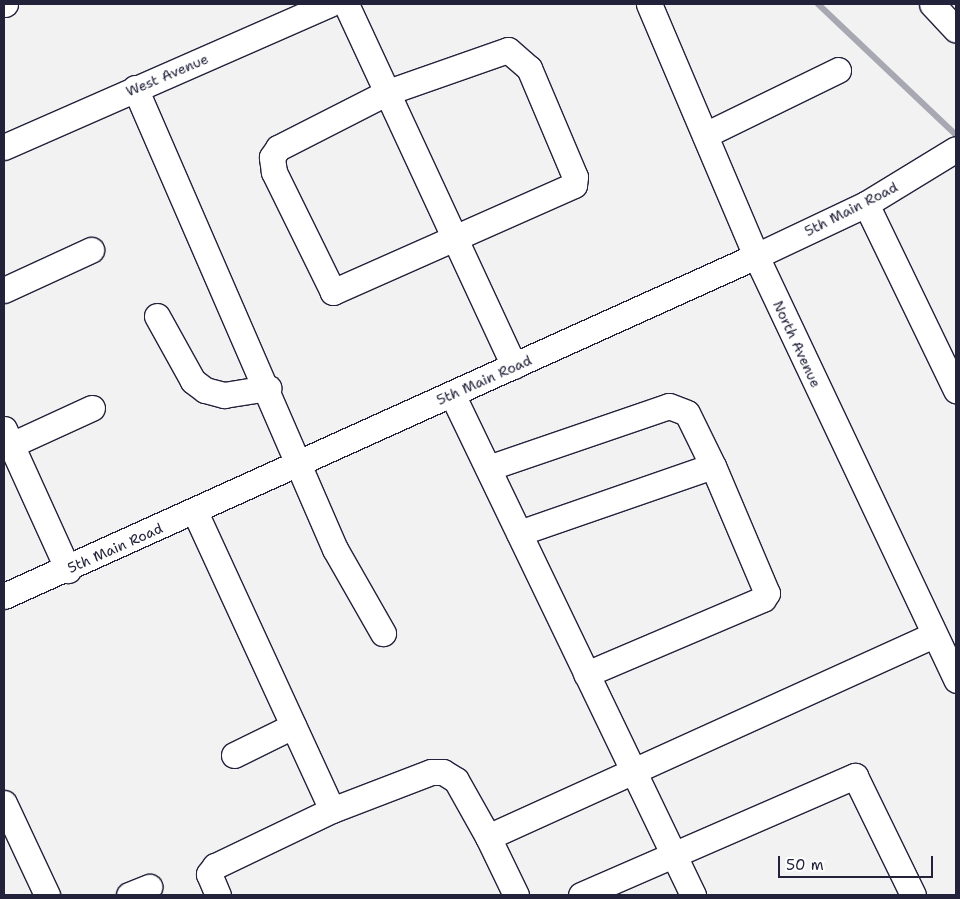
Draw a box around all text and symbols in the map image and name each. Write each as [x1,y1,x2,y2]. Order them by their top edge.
street label: West Avenue [123,50,211,100]
street label: 5th Main Road [802,178,900,240]
street label: North Avenue [770,298,824,390]
street label: 5th Main Road [434,352,534,408]
street label: 5th Main Road [65,520,165,576]
scale bar [780,846,935,878]
text: 50 m [786,855,824,875]

